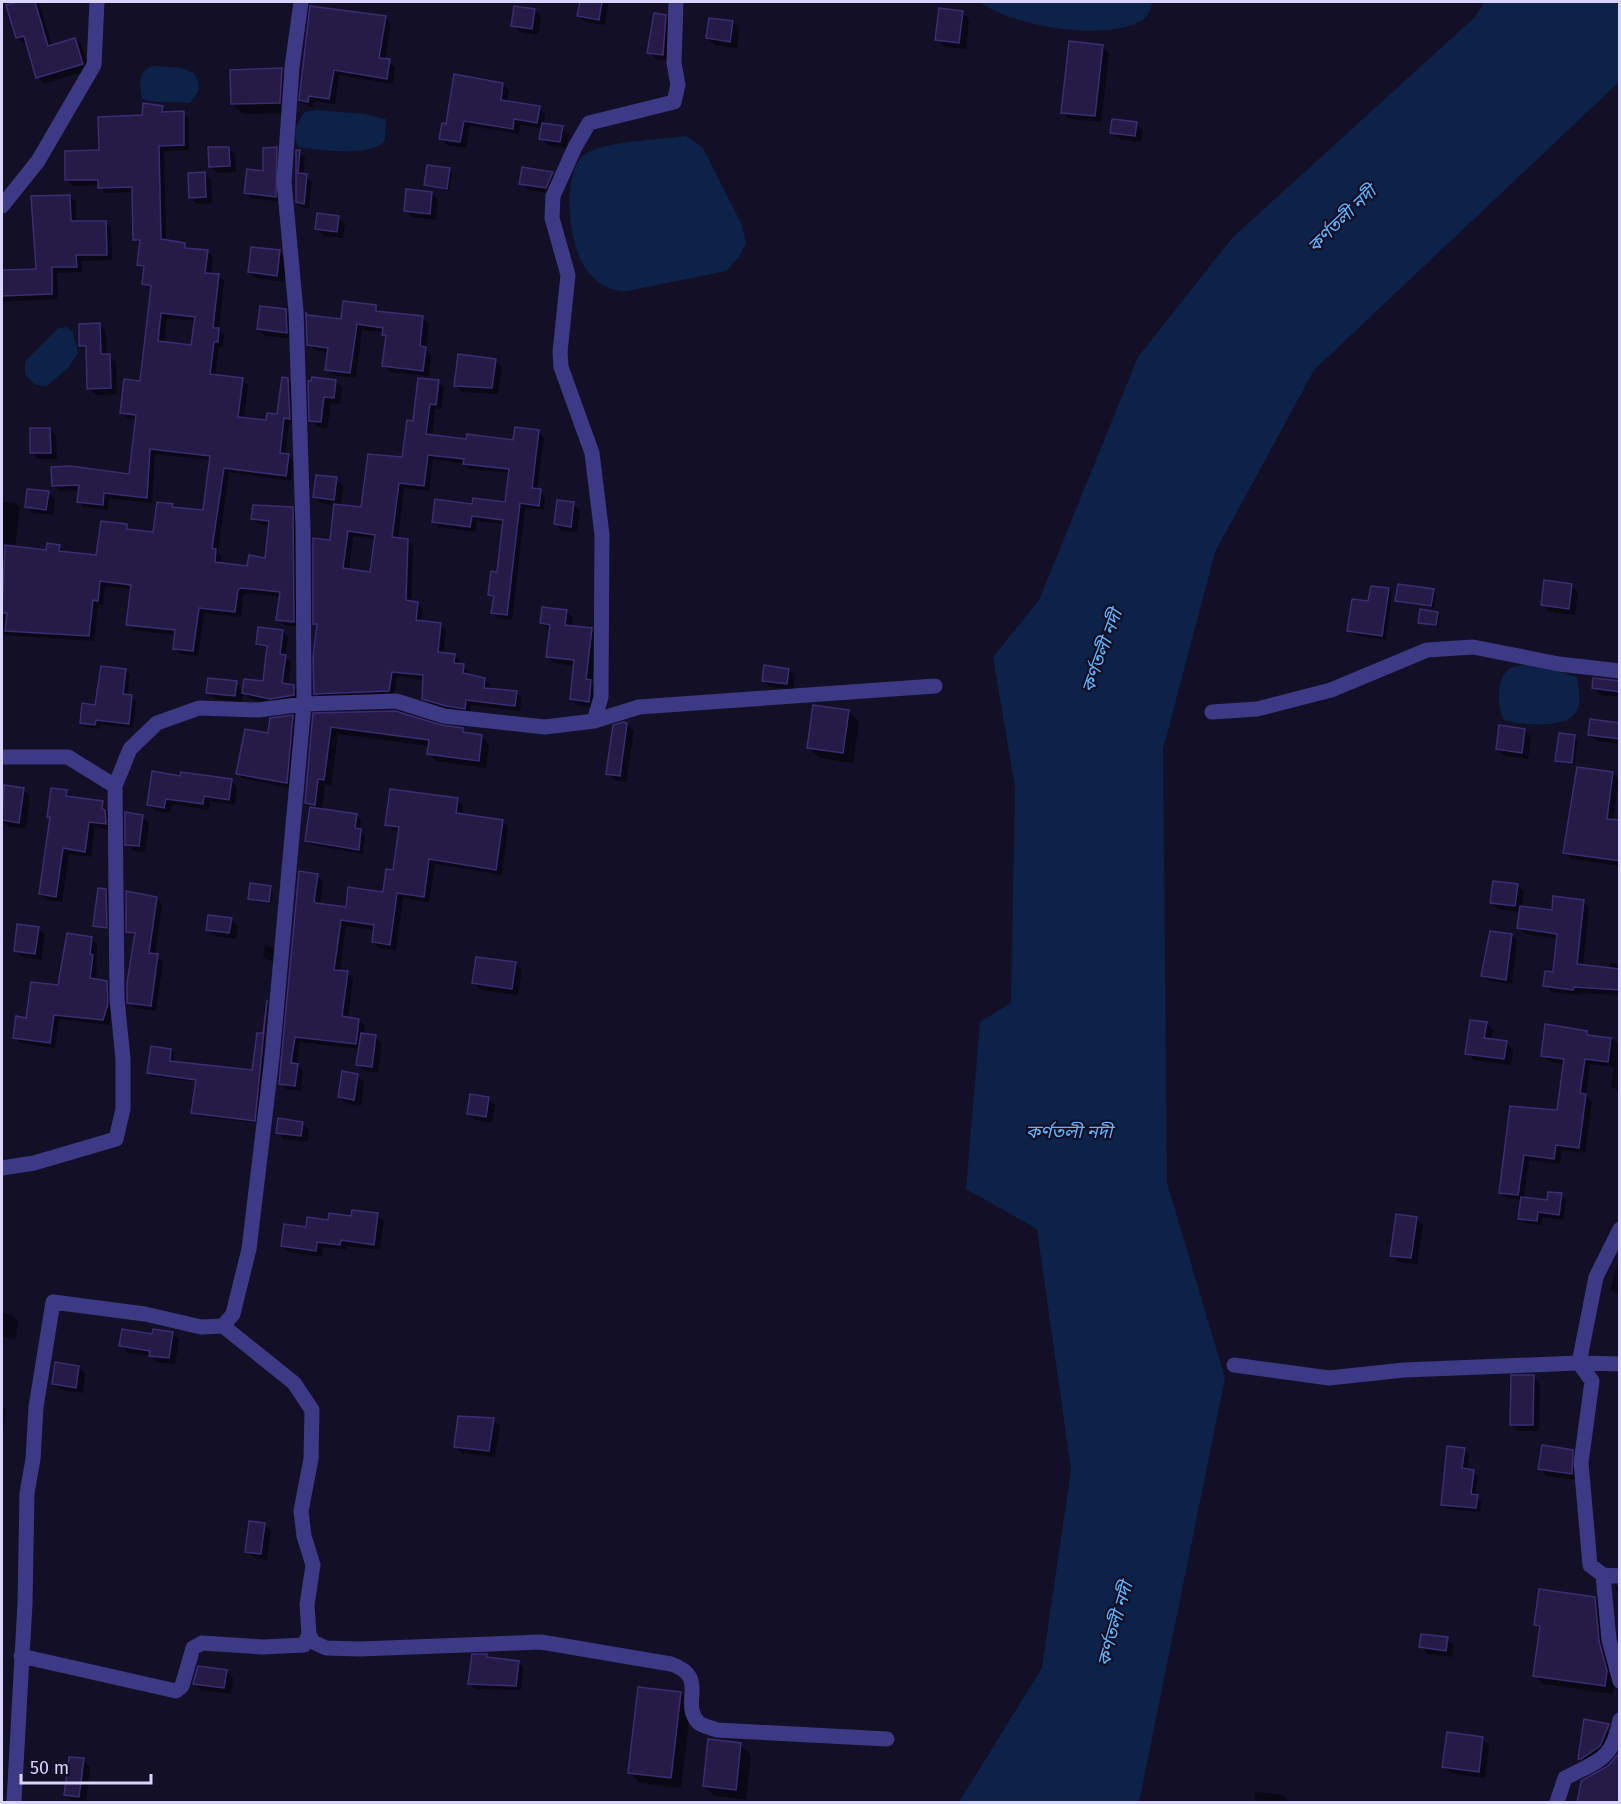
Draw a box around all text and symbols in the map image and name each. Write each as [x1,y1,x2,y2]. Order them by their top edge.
water label: কর্ণতলী নদী [1303,179,1383,257]
water label: কর্ণতলী নদী [1077,604,1128,695]
water label: কর্ণতলী নদী [1026,1121,1116,1143]
water label: কর্ণতলী নদী [1092,1576,1138,1669]
scale bar [21,1747,152,1785]
text: 50 m [30,1757,69,1779]

